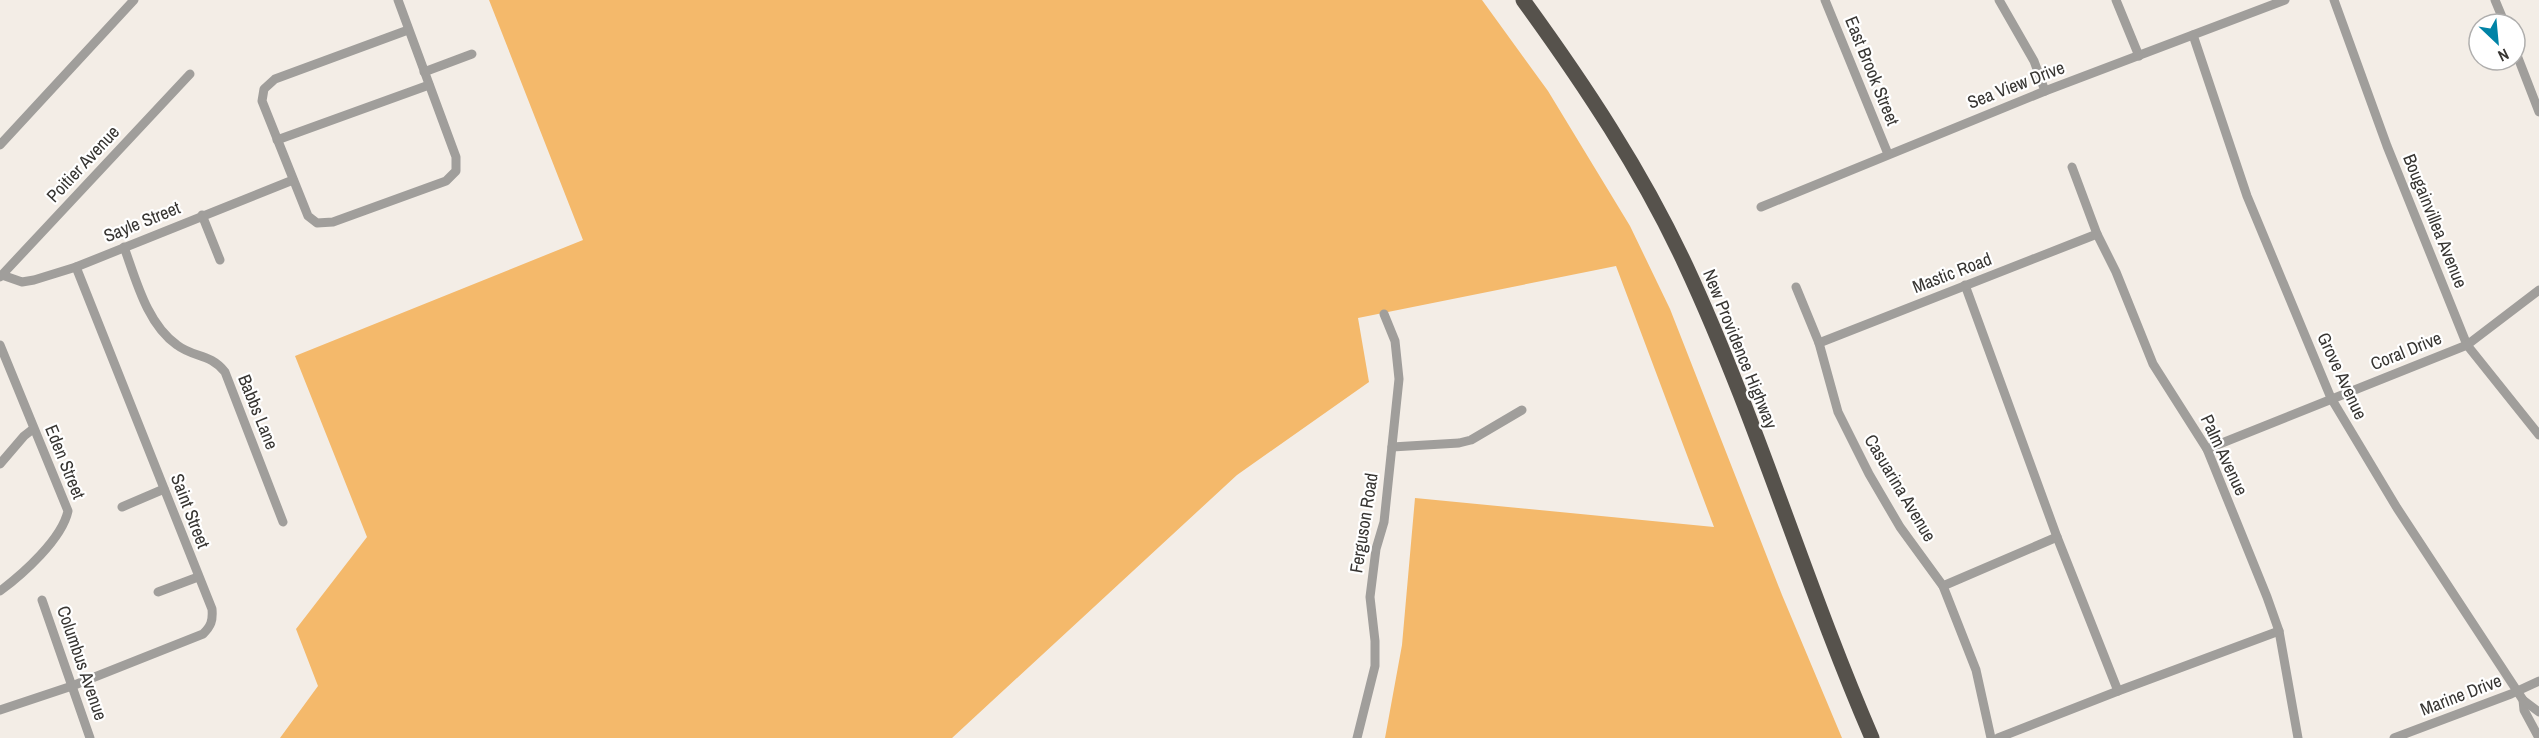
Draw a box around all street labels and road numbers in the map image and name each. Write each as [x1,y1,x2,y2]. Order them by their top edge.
street label: East Brook Street [1839,12,1906,129]
street label: Sea View Drive [1964,55,2068,115]
street label: Poitier Avenue [41,120,125,208]
street label: Bougainvillea Avenue [2397,150,2474,292]
street label: Sayle Street [100,195,184,248]
street label: Mastic Road [1909,246,1995,299]
street label: New Providence Highway [1697,265,1784,433]
street label: Coral Drive [2367,325,2445,376]
street label: Grove Avenue [2311,328,2373,423]
street label: Babbs Lane [232,371,285,453]
street label: Palm Avenue [2195,410,2254,499]
street label: Eden Street [39,421,92,503]
street label: Casuarina Avenue [1859,429,1942,546]
street label: Saint Street [165,470,216,552]
street label: Ferguson Road [1343,471,1384,575]
street label: Columbus Avenue [51,602,114,723]
street label: Marine Drive [2417,668,2505,721]

